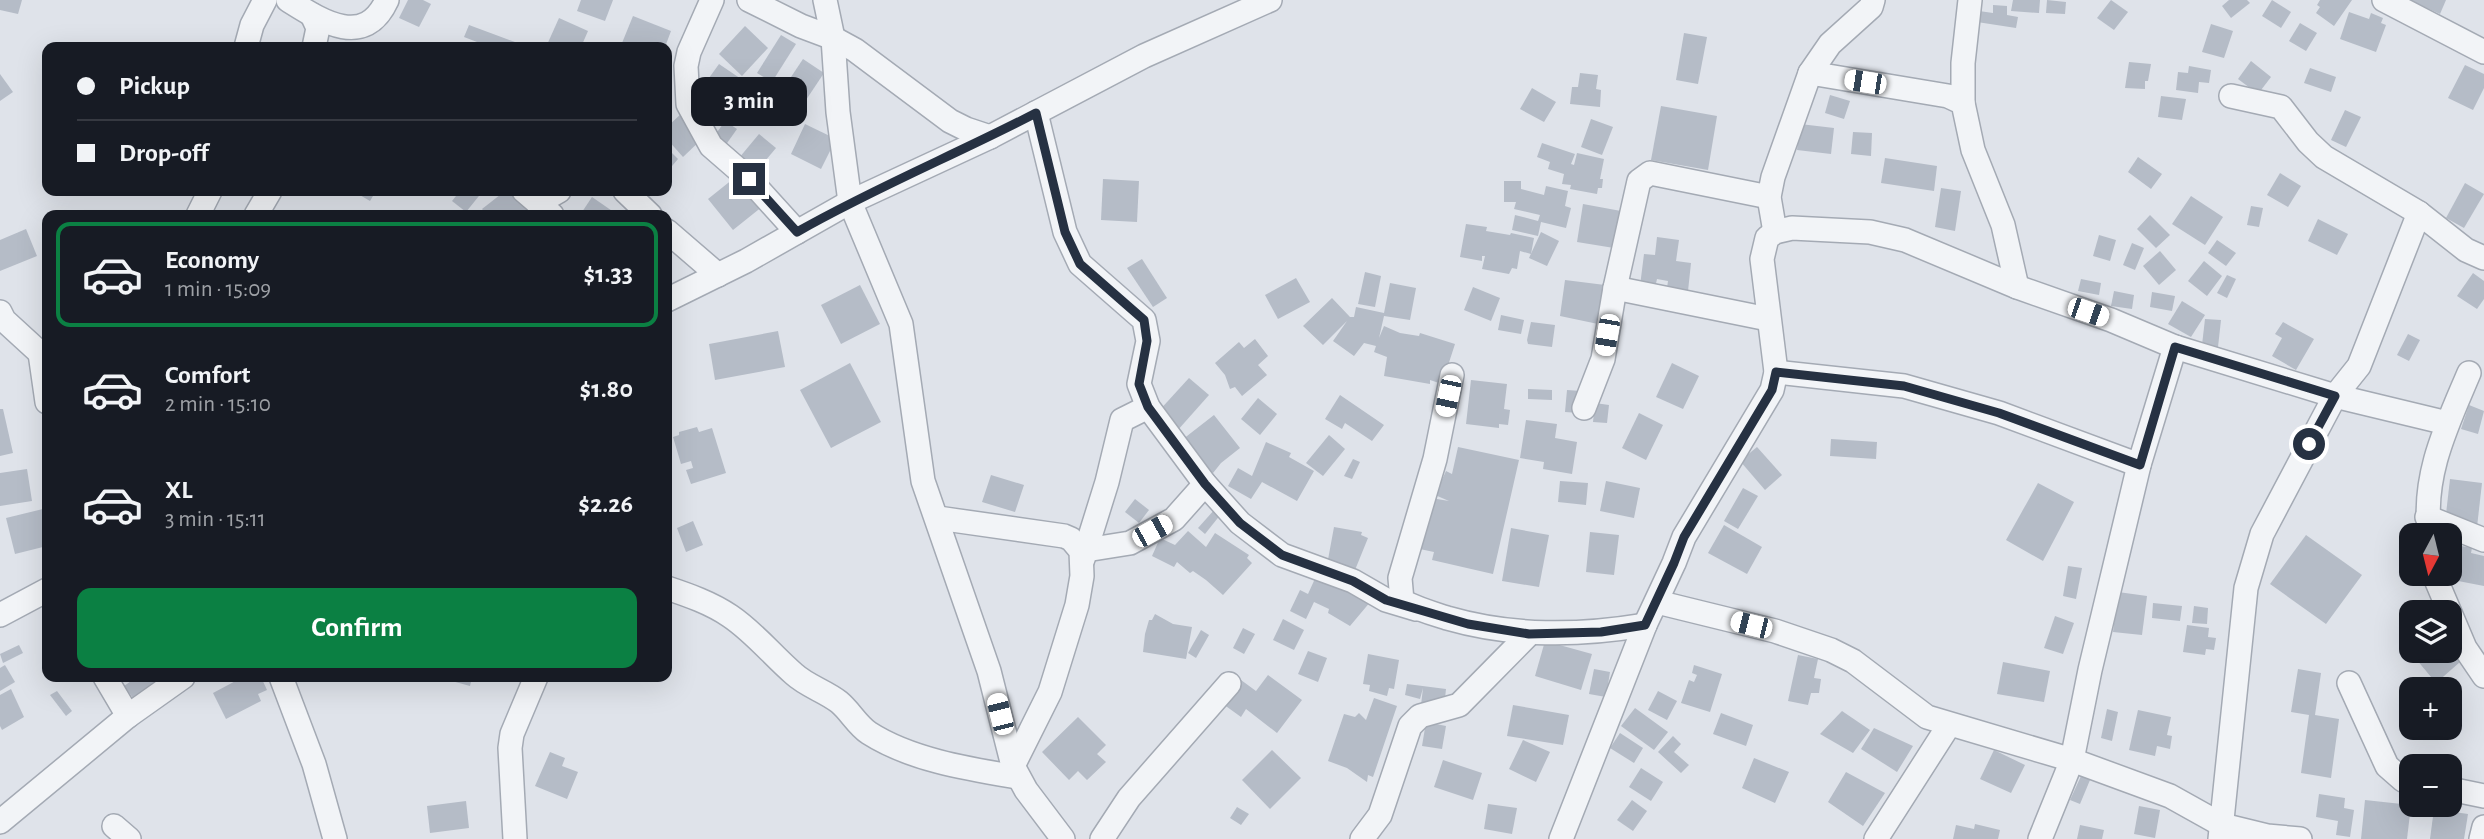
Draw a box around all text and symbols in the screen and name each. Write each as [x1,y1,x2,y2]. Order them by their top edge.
car [1843,68,1888,96]
text: Pickup [119,73,190,99]
callout: 3 min [691,78,807,127]
text: 3 min [724,90,774,113]
text: Drop-off [119,140,208,166]
route end [733,163,765,195]
icon: car [81,243,144,306]
text: Economy [165,247,259,273]
text: $1.33 [584,261,633,287]
text: 1 min · 15:09 [165,278,271,301]
car [2065,295,2112,329]
car [1594,312,1621,358]
icon: car [81,358,144,421]
text: Comfort [165,362,250,388]
car [1434,373,1463,419]
text: $1.80 [580,376,633,402]
text: 2 min · 15:10 [165,393,271,416]
route start [2293,428,2325,460]
icon: car [81,473,144,536]
text: XL [165,477,192,503]
text: $2.26 [578,491,633,517]
text: 3 min · 15:11 [165,508,266,531]
car [1129,512,1176,550]
north arrow [2399,523,2462,586]
map controls [2399,523,2462,817]
button: Confirm [77,588,637,668]
button: layers [2399,600,2462,663]
car [1729,610,1774,640]
button: + [2399,677,2462,740]
car [985,691,1016,737]
button: − [2399,754,2462,817]

